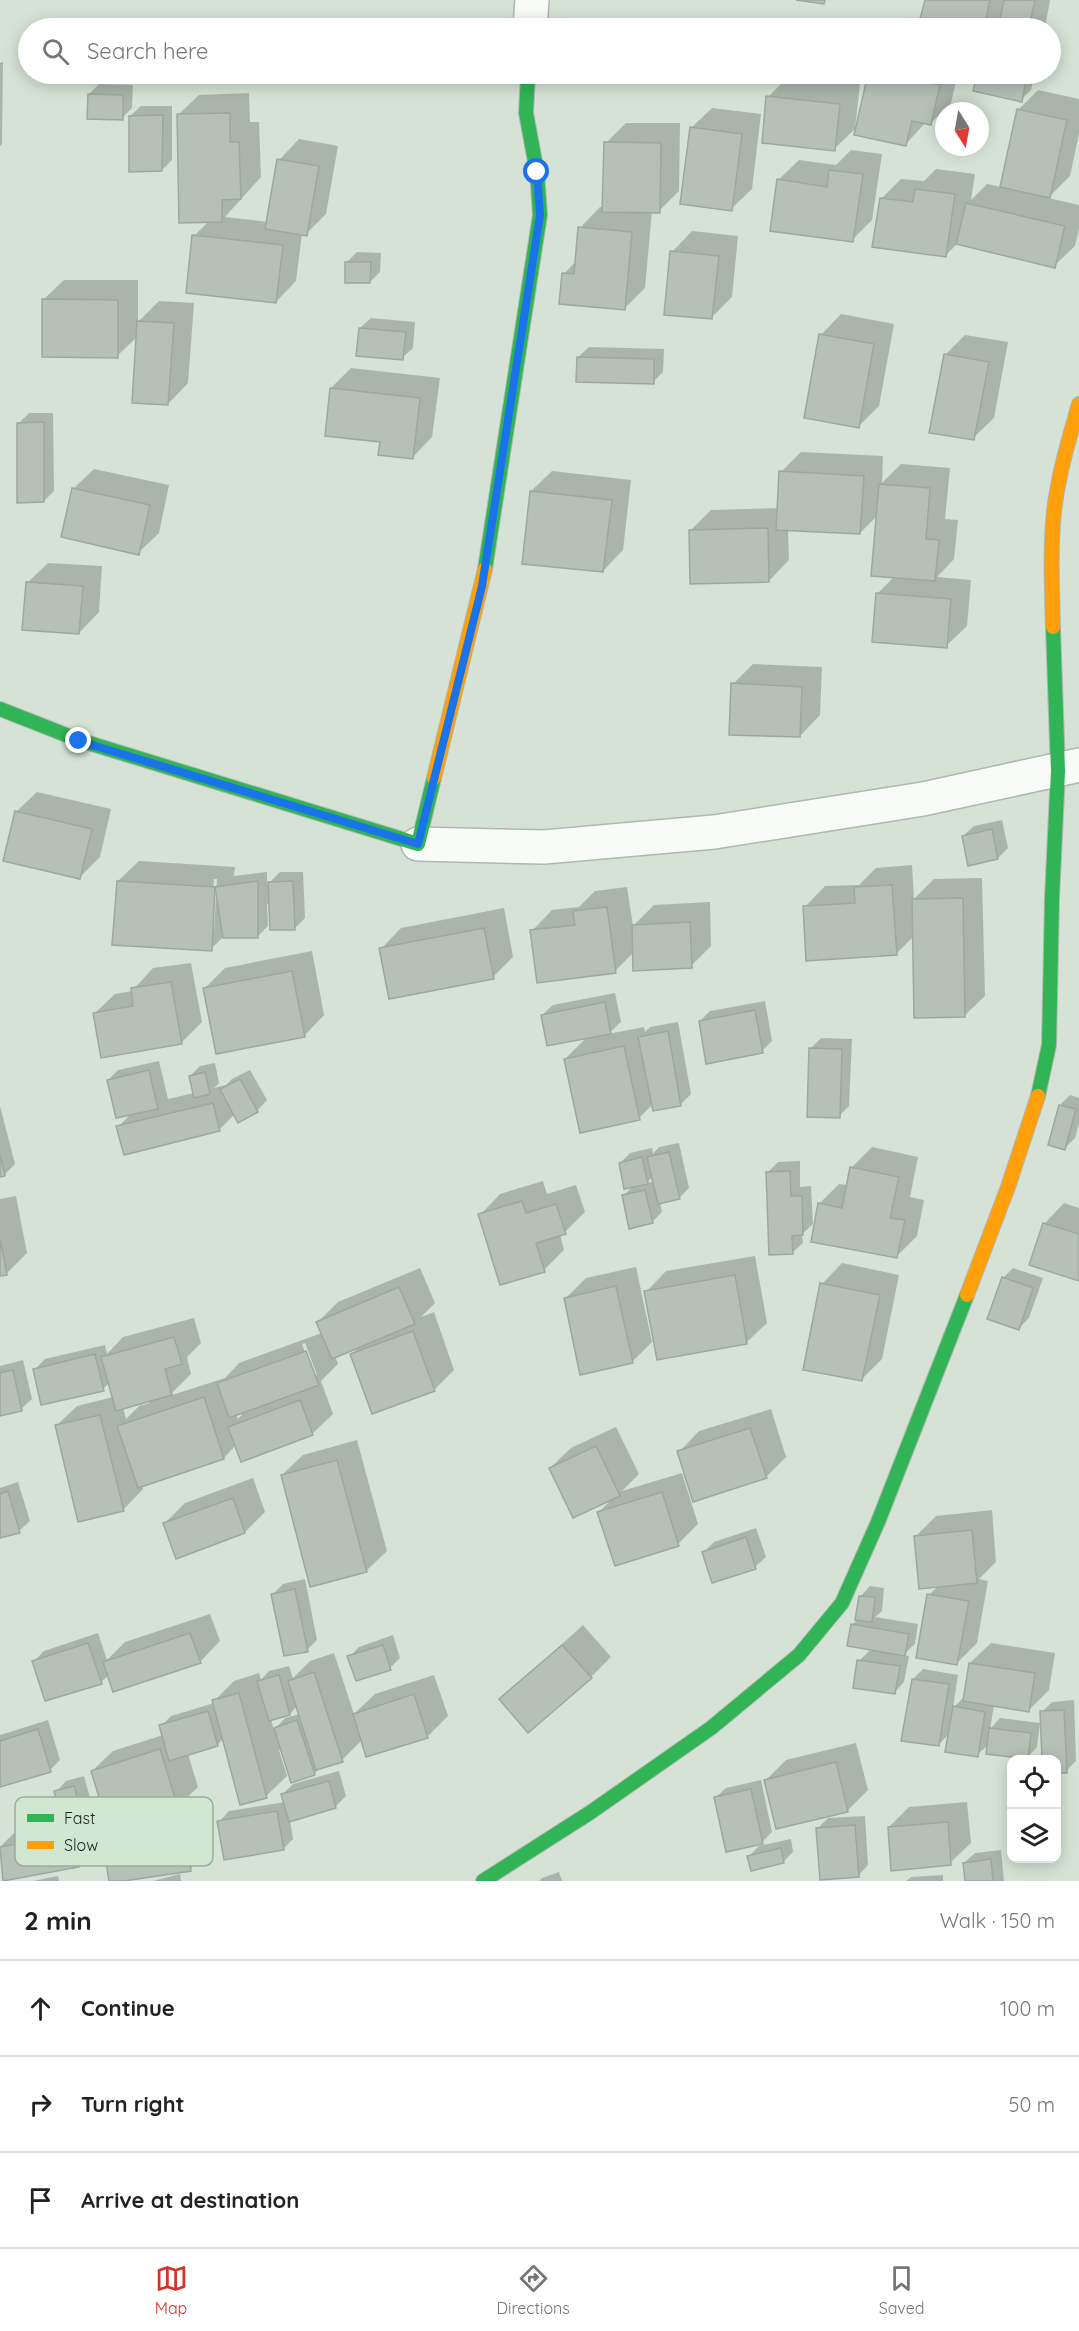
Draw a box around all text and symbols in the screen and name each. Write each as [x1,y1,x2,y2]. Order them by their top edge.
search box [18,18,1061,84]
icon: search [39,35,72,68]
text: Search here [87,37,208,65]
north arrow [935,102,989,156]
route start [523,158,549,184]
route end [65,727,91,753]
map controls [1007,1755,1061,1863]
button: locate [1007,1755,1061,1809]
legend [15,1797,213,1866]
text: Fast [64,1808,95,1828]
button: layers [1007,1809,1061,1863]
text: Slow [64,1835,98,1855]
text: 2 min [24,1904,92,1937]
text: Walk · 150 m [940,1908,1055,1933]
icon: ahead [24,1992,57,2025]
text: Continue [81,1994,175,2022]
text: 100 m [1000,1996,1055,2021]
icon: right [24,2088,57,2121]
text: Turn right [81,2090,185,2118]
text: 50 m [1009,2092,1055,2117]
icon: arrive [24,2184,57,2217]
text: Arrive at destination [81,2186,299,2214]
tab: Map [155,2262,188,2318]
tab: Directions [497,2262,570,2318]
tab: Saved [879,2262,924,2318]

